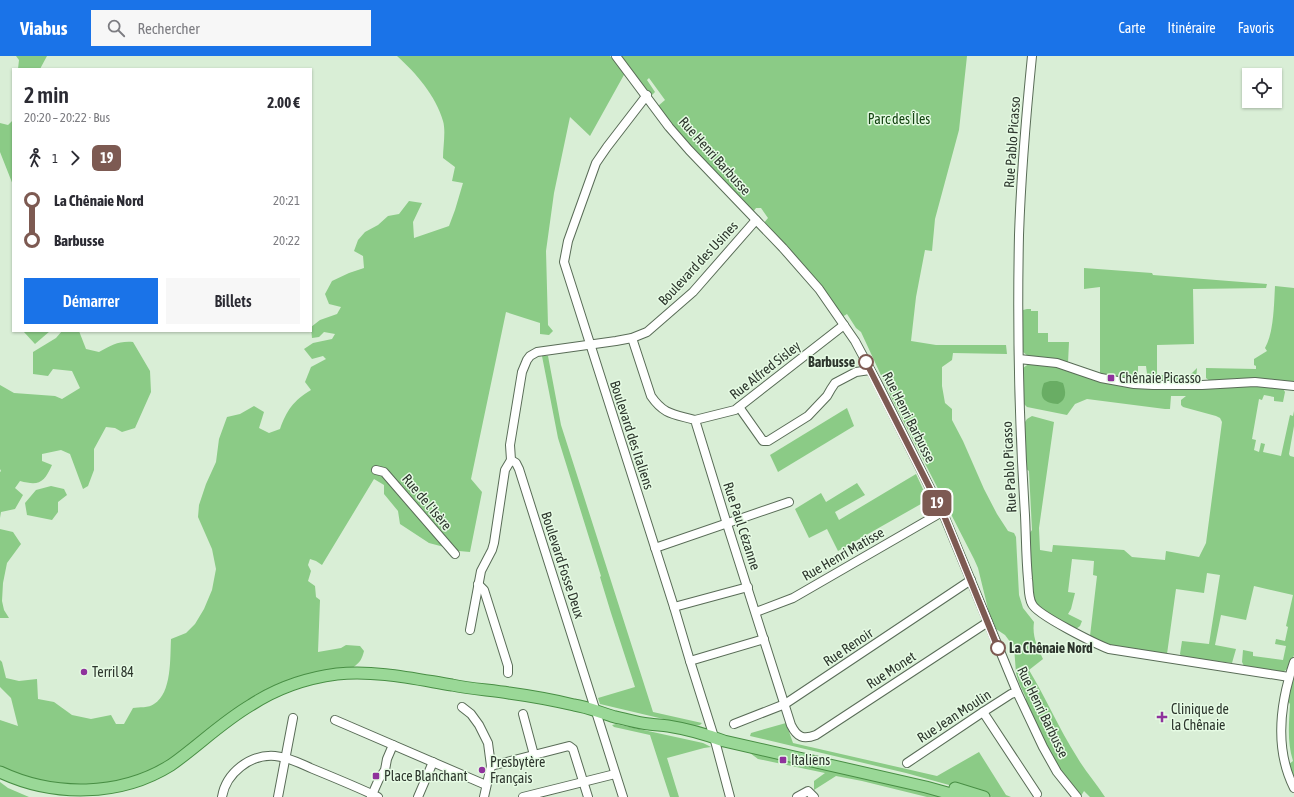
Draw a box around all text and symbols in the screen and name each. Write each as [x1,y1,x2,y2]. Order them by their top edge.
search box [91,10,371,46]
text: Viabus [20,17,67,39]
icon: search [105,17,127,39]
text: Rechercher [137,20,200,37]
text: Carte [1119,20,1146,36]
text: Itinéraire [1168,20,1216,36]
text: Favoris [1238,20,1274,36]
map controls [1242,68,1282,108]
button: locate [1242,68,1282,108]
text: 2 min [24,82,69,108]
text: 2.00 € [267,94,300,111]
street label: Rue Pablo Picasso [1001,96,1023,188]
text: 20:20 – 20:22 · Bus [24,110,110,125]
park label: Parc des Îles [868,111,930,127]
street label: Rue Henri Barbusse [676,114,754,198]
icon: walk [24,147,46,169]
icon: forward [64,147,86,169]
text: 19 [100,150,113,166]
text: 1 [52,151,58,166]
text: La Chênaie Nord [54,192,144,209]
text: 20:21 [273,193,300,208]
street label: Boulevard des Usines [655,218,741,308]
text: Barbusse [54,232,104,249]
text: 20:22 [273,233,300,248]
button: Démarrer [24,278,158,324]
button: Billets [166,278,300,324]
street label: Rue Alfred Sisley [727,337,804,402]
place label: Barbusse [808,354,855,370]
marker: Barbusse [858,354,874,370]
street label: Rue Henri Barbusse [879,369,939,465]
place label: Chênaie Picasso [1119,370,1201,386]
marker: Chênaie Picasso [1106,373,1116,383]
street label: Boulevard des Italiens [607,379,657,492]
street label: Rue Pablo Picasso [999,421,1019,513]
street label: Rue de l'Isère [399,471,455,533]
street label: Rue Paul Cézanne [720,480,764,572]
line badge: 19 [919,490,955,516]
text: 19 [930,495,944,511]
street label: Boulevard Fosse Deux [538,510,588,621]
street label: Rue Henri Matisse [799,524,887,584]
street label: Rue Renoir [820,624,876,669]
marker: La Chênaie Nord [990,640,1006,656]
place label: La Chênaie Nord [1009,640,1093,656]
street label: Rue Monet [864,648,918,692]
place label: Terril 84 [92,664,134,680]
street label: Rue Henri Barbusse [1014,664,1072,760]
marker: Terril 84 [79,667,89,677]
street label: Rue Jean Moulin [914,686,994,746]
place label: Clinique de la Chênaie [1171,701,1229,733]
marker: Clinique de la Chênaie [1156,711,1168,723]
place label: Italiens [791,752,830,768]
place label: Presbytère Français [490,754,545,786]
marker: Italiens [778,755,788,765]
marker: Presbytère Français [477,765,487,775]
place label: Place Blanchant [384,768,467,784]
marker: Place Blanchant [371,771,381,781]

